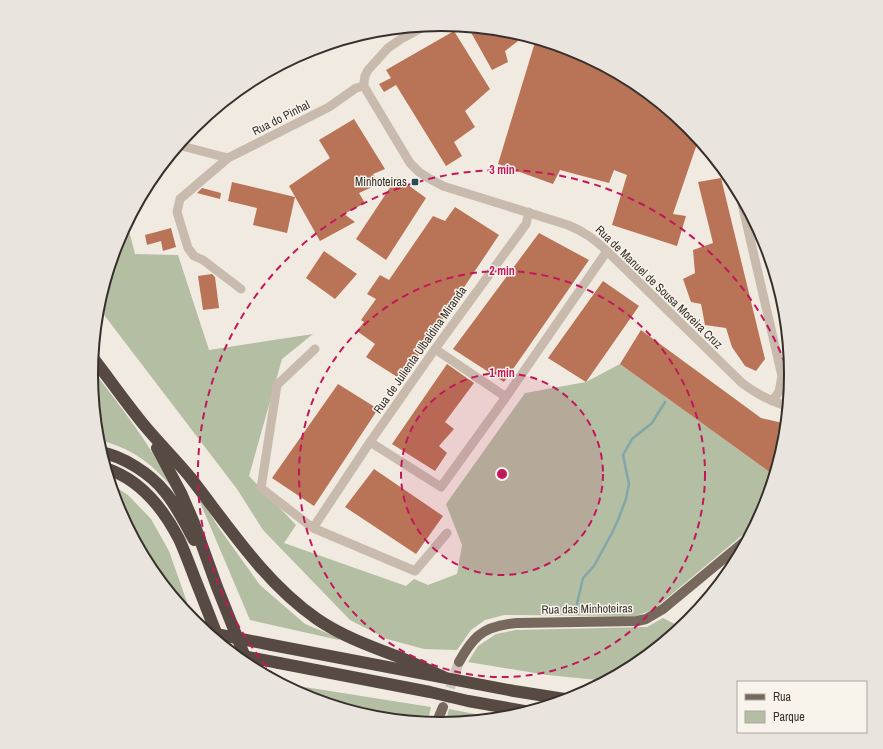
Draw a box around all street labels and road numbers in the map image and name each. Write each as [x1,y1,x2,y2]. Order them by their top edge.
street label: Rua do Pinhal [250,97,312,139]
street label: Rua de Manuel de Sousa Moreira Cruz [592,222,726,352]
street label: Rua de Julienta Ulbaldina Miranda [370,283,470,417]
street label: Rua das Minhoteiras [541,600,633,618]

